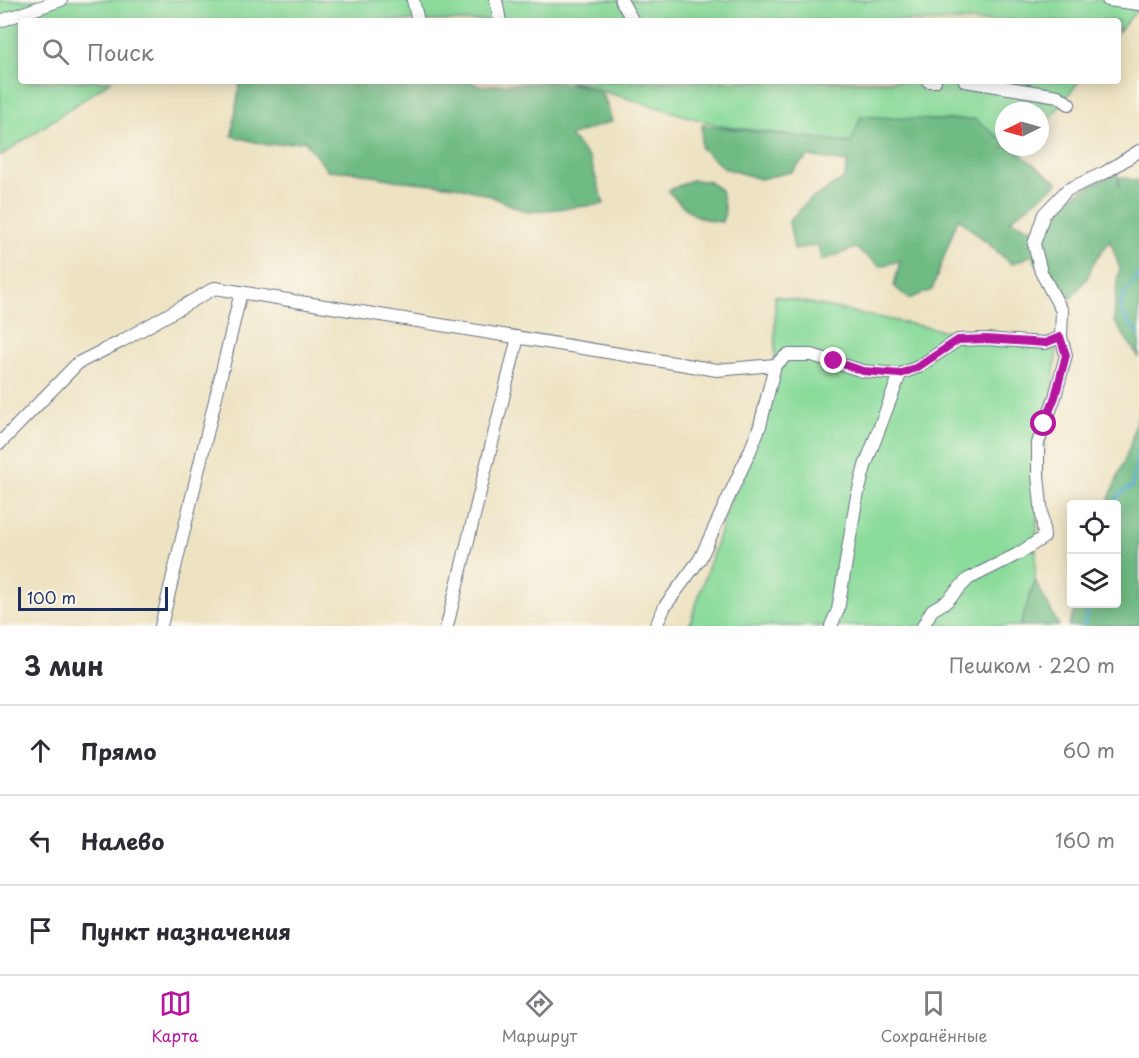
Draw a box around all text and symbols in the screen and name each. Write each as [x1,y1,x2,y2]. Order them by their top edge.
search box [18,18,1121,84]
icon: search [39,35,72,68]
text: Поиск [87,35,154,68]
north arrow [995,102,1049,156]
route end [820,347,846,373]
route start [1030,410,1056,436]
map controls [1067,500,1121,608]
button: locate [1067,500,1121,554]
button: layers [1067,554,1121,608]
scale bar [18,584,168,612]
text: 100 m [27,585,76,609]
text: 3 мин [24,646,104,685]
text: Пешком · 220 m [949,650,1115,680]
icon: ahead [24,734,57,767]
text: Прямо [81,734,156,767]
text: 60 m [1063,735,1115,765]
icon: left [24,824,57,857]
text: Налево [81,824,164,857]
text: 160 m [1055,825,1115,855]
icon: arrive [24,914,57,947]
text: Пункт назначения [81,914,291,947]
tab: Карта [152,987,199,1047]
tab: Маршрут [502,987,577,1047]
tab: Сохранённые [880,987,987,1047]

